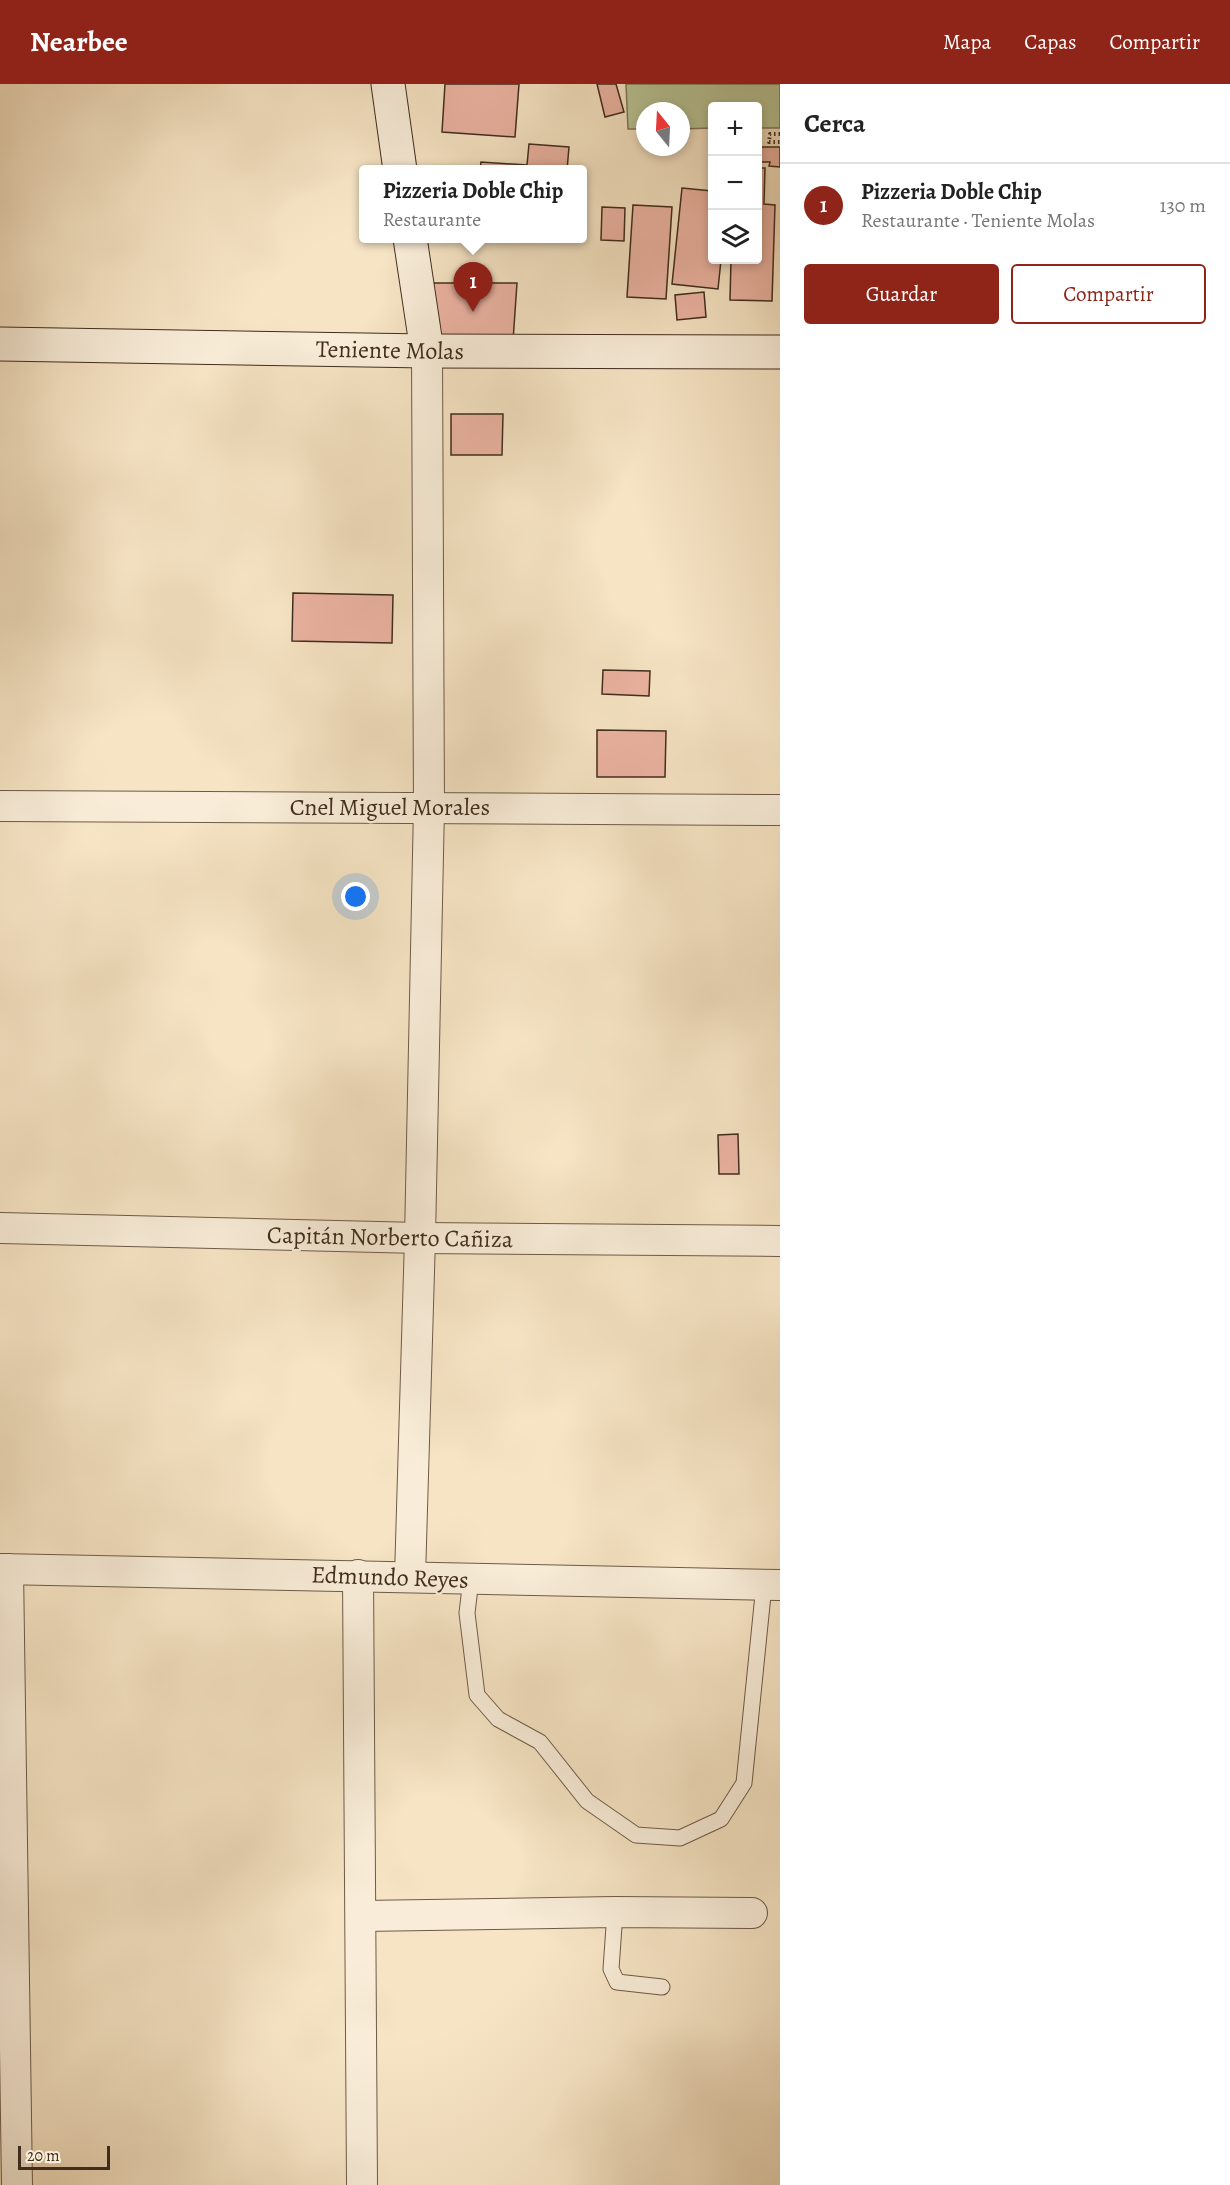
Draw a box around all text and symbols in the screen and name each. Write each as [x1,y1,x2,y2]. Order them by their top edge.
text: Nearbee [30,23,128,61]
text: Mapa [943,28,991,56]
text: Capas [1024,28,1077,56]
text: Compartir [1110,28,1200,56]
north arrow [636,102,690,156]
map controls [708,102,762,264]
button: + [708,102,762,156]
text: Cerca [804,106,866,141]
button: − [708,156,762,210]
popup [359,165,587,243]
text: Pizzeria Doble Chip [383,176,563,206]
text: Pizzeria Doble Chip [861,177,1042,207]
text: 1 [820,192,827,219]
text: 130 m [1160,192,1206,219]
text: Restaurante [383,206,481,233]
text: Restaurante · Teniente Molas [861,207,1095,234]
button: layers [708,210,762,264]
pin: 1 [454,262,492,312]
button: Guardar [804,264,999,324]
button: Compartir [1011,264,1206,324]
street label: Teniente Molas [316,333,464,367]
street label: Cnel Miguel Morales [290,791,490,823]
your location [341,882,370,911]
street label: Capitán Norberto Cañiza [267,1219,514,1255]
street label: Edmundo Reyes [311,1558,469,1596]
scale bar [18,2143,110,2170]
text: 20 m [27,2145,60,2167]

